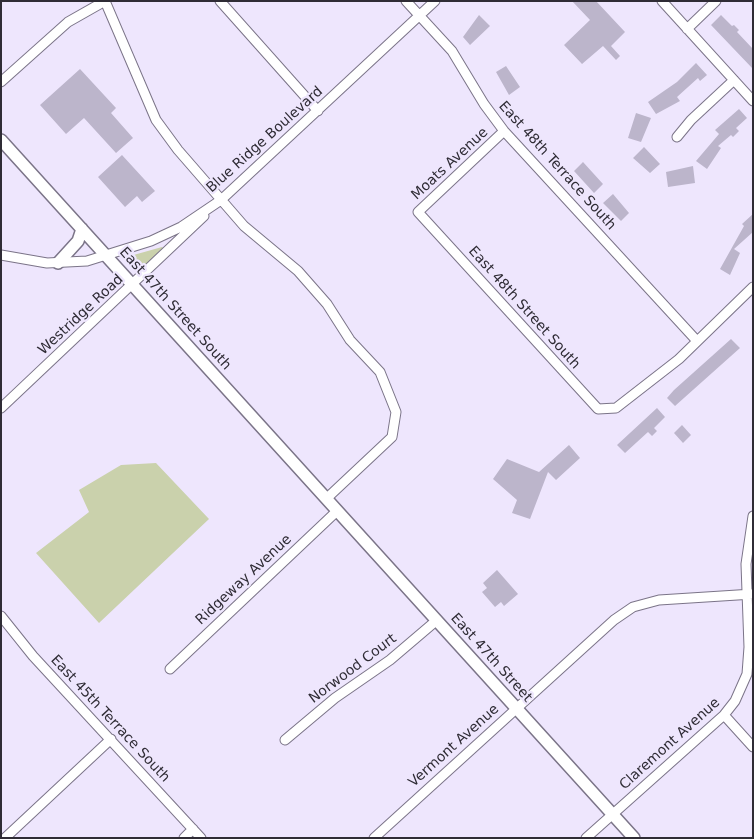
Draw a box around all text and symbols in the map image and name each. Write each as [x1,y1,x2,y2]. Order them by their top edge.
street label: Blue Ridge Boulevard [203,83,327,197]
street label: East 48th Terrace South [495,98,619,234]
street label: Moats Avenue [408,124,492,204]
street label: East 48th Street South [465,243,583,373]
street label: East 47th Street South [116,244,234,374]
street label: Westridge Road [35,271,127,359]
street label: Ridgeway Avenue [193,531,295,629]
street label: East 47th Street [447,610,535,706]
street label: Norwood Court [306,631,400,707]
street label: East 45th Terrace South [47,652,173,786]
street label: Claremont Avenue [616,694,724,794]
street label: Vermont Avenue [405,701,503,791]

